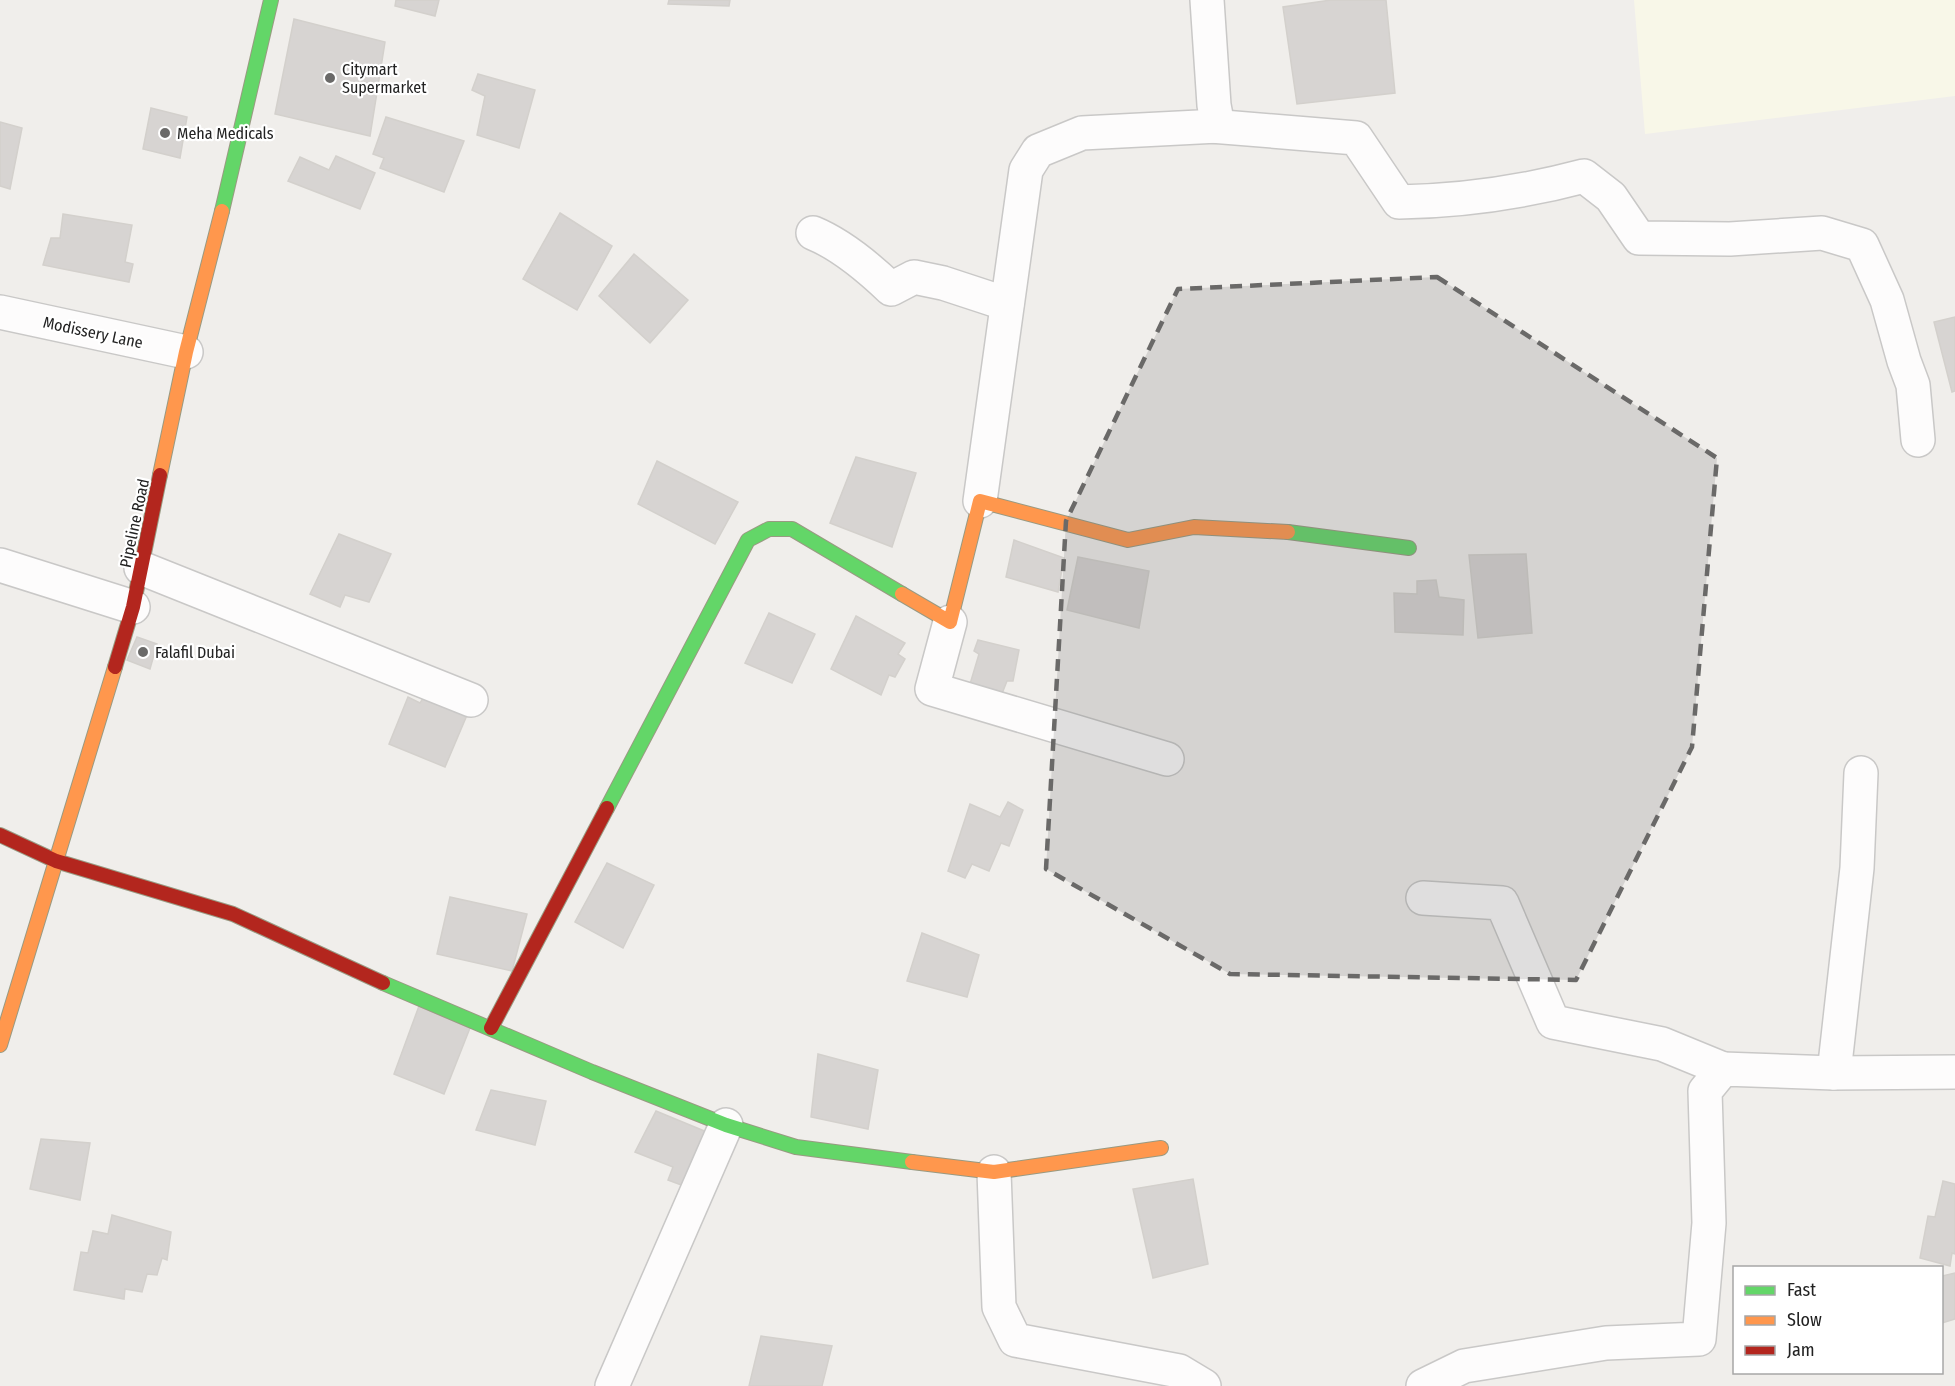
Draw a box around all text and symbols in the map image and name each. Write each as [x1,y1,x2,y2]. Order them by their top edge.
place label: Citymart Supermarket [342,60,427,97]
marker: Citymart Supermarket [323,71,337,85]
place label: Meha Medicals [177,124,274,143]
marker: Meha Medicals [158,126,172,140]
street label: Modissery Lane [41,313,145,352]
street label: Pipeline Road [116,477,153,569]
place label: Falafil Dubai [155,643,235,662]
marker: Falafil Dubai [136,645,150,659]
legend [1733,1266,1943,1374]
text: Fast [1787,1279,1816,1301]
text: Slow [1787,1309,1822,1331]
text: Jam [1787,1339,1815,1361]

